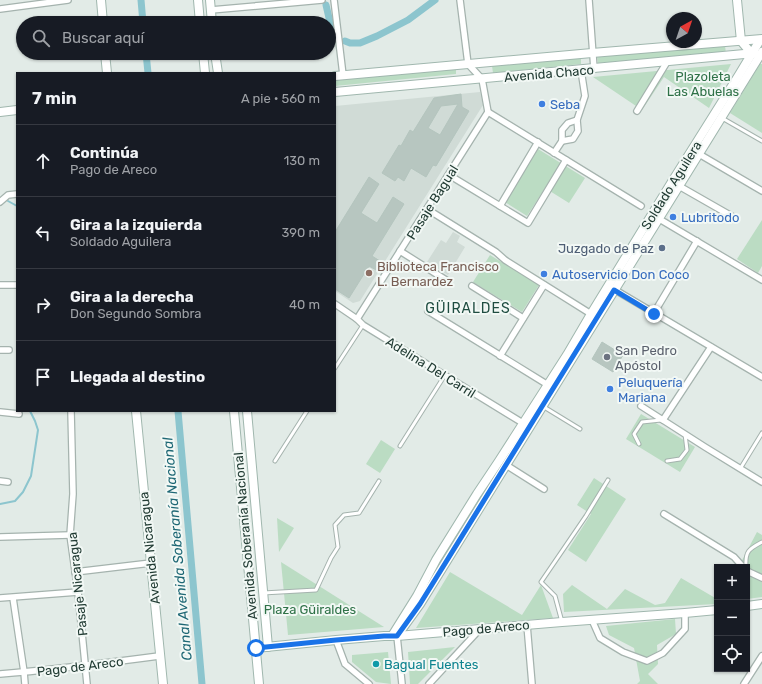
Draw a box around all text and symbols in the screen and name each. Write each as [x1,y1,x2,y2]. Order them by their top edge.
north arrow [666,12,702,48]
search box [16,16,336,60]
icon: search [30,27,52,49]
text: Buscar aquí [62,29,144,47]
street label: Avenida Chaco [504,62,595,85]
park label: Plazoleta Las Abuelas [667,69,740,99]
text: 7 min [32,88,77,108]
text: A pie · 560 m [241,91,320,106]
place label: Seba [550,97,580,112]
marker: Seba [537,99,547,109]
street label: Soldado Aguilera [638,138,706,233]
text: Continúa [70,144,139,162]
icon: ahead [32,150,54,172]
text: 130 m [284,153,320,168]
text: Pago de Areco [70,162,157,177]
street label: Pasaje Bagual [404,162,462,243]
place label: Lubritodo [681,210,740,225]
marker: Lubritodo [668,212,678,222]
text: Gira a la izquierda [70,216,202,234]
icon: left [32,222,54,244]
text: 390 m [281,225,320,240]
text: Soldado Aguilera [70,234,171,249]
place label: Juzgado de Paz [558,241,654,257]
marker: Juzgado de Paz [657,243,667,253]
place label: Biblioteca Francisco L. Bernardez [377,259,499,289]
place label: Autoservicio Don Coco [552,267,689,282]
marker: Biblioteca Francisco L. Bernardez [364,268,374,278]
marker: Autoservicio Don Coco [539,269,549,279]
text: Gira a la derecha [70,288,194,306]
icon: right [32,294,54,316]
text: 40 m [289,297,320,312]
district label: GÜIRALDES [425,300,511,317]
route end [645,305,663,323]
text: Don Segundo Sombra [70,306,202,321]
street label: Adelina Del Carril [383,334,478,401]
place label: San Pedro Apóstol [615,343,677,373]
marker: San Pedro Apóstol [602,352,612,362]
icon: arrive [32,366,54,388]
text: Llegada al destino [70,368,205,386]
place label: Peluquería Mariana [618,375,683,405]
marker: Peluquería Mariana [605,384,615,394]
water label: Canal Avenida Soberanía Nacional [159,436,196,661]
street label: Avenida Soberanía Nacional [231,452,260,620]
street label: Avenida Nicaragua [136,491,164,605]
street label: Pasaje Nicaragua [65,531,91,637]
map controls [714,564,750,672]
button: + [714,564,750,600]
button: − [714,600,750,636]
park label: Plaza Güiraldes [264,602,357,617]
street label: Pago de Areco [442,617,530,641]
button: locate [714,636,750,672]
route start [247,639,265,657]
street label: Pago de Areco [36,654,124,680]
place label: Bagual Fuentes [384,657,479,673]
marker: Bagual Fuentes [371,659,381,669]

